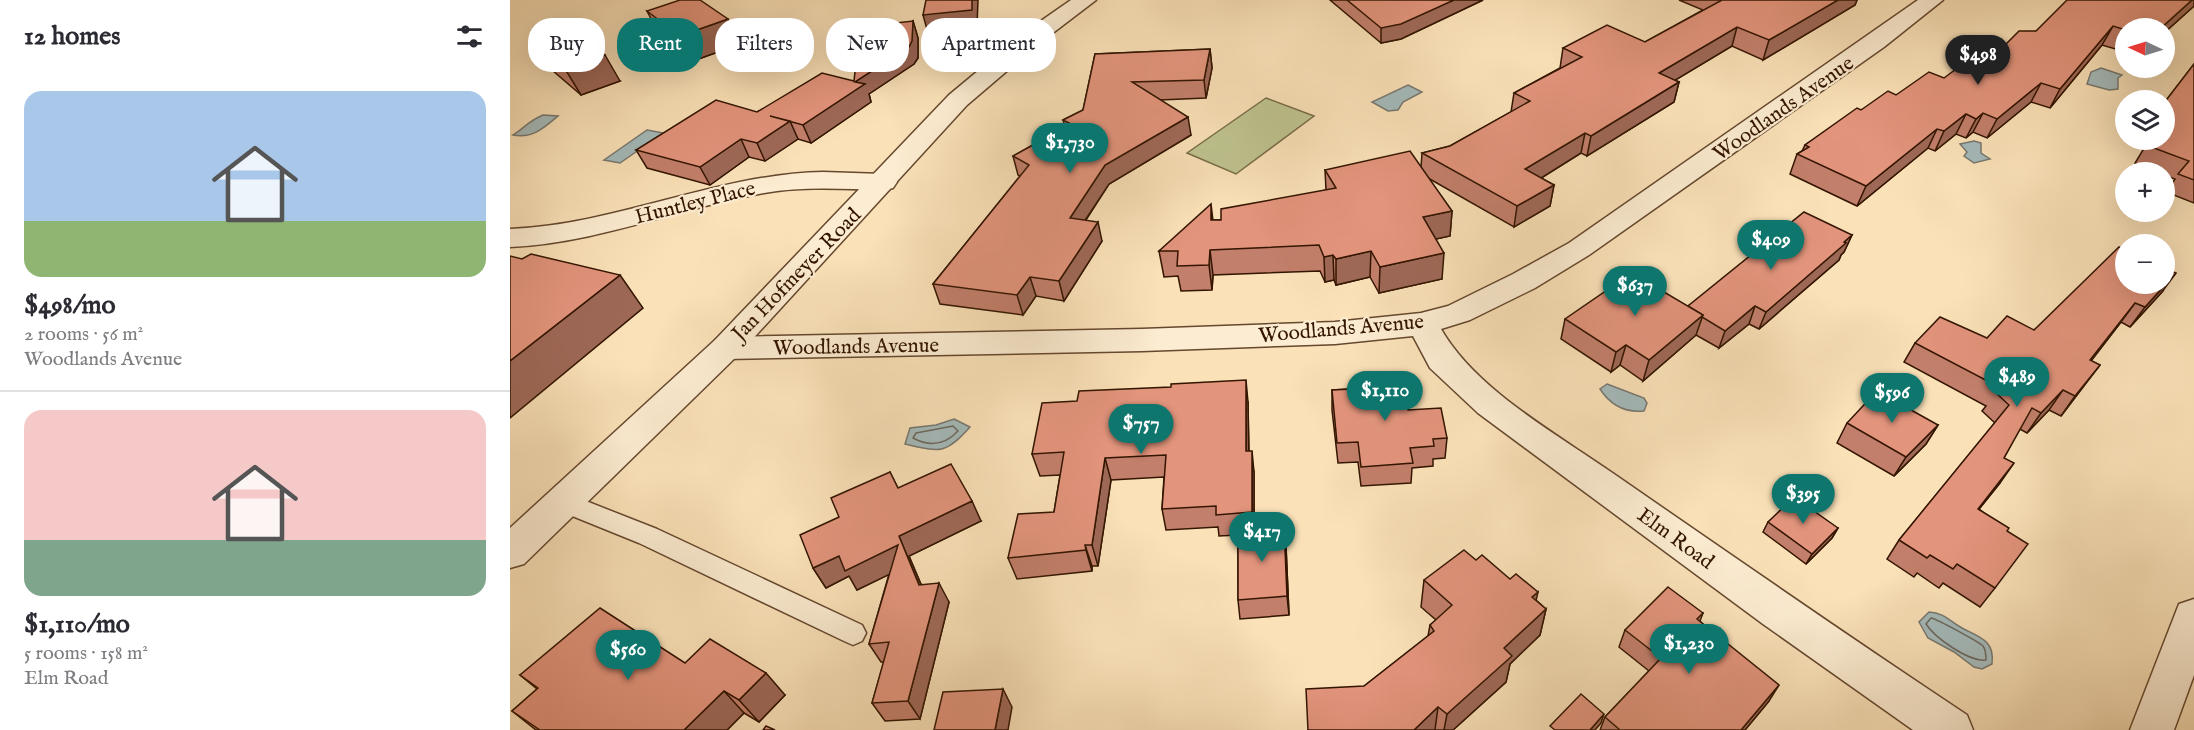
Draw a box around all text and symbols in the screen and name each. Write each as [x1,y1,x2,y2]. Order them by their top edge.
chip: Buy [528,18,605,72]
chip: Rent [617,18,703,72]
chip: Filters [715,18,814,72]
chip: New [826,18,909,72]
chip: Apartment [921,18,1056,72]
north arrow [2115,18,2175,78]
map controls [2115,18,2175,294]
text: 12 homes [24,20,120,53]
icon: filters [453,20,486,53]
pin: $498 [1942,35,2014,86]
text: $498 [1959,42,1997,67]
street label: Woodlands Avenue [1708,50,1860,168]
button: layers [2115,90,2175,150]
pin: $1,730 [1021,123,1119,174]
icon: home [201,130,309,238]
text: $1,730 [1045,130,1095,155]
button: + [2115,162,2175,222]
street label: Huntley Place [633,175,759,231]
street label: Jan Hofmeyer Road [725,202,868,349]
pin: $409 [1735,220,1807,271]
text: $409 [1751,227,1791,252]
button: − [2115,234,2175,294]
pin: $637 [1599,266,1671,317]
text: $637 [1617,273,1653,298]
text: $498/mo [24,289,116,322]
street label: Woodlands Avenue [1257,309,1425,350]
text: 2 rooms · 56 m² [24,322,143,347]
street label: Woodlands Avenue [773,333,940,362]
text: Woodlands Avenue [24,347,182,372]
pin: $489 [1981,357,2053,408]
text: $489 [1998,364,2036,389]
pin: $1,110 [1336,371,1434,422]
pin: $596 [1856,373,1928,424]
text: $1,110 [1361,378,1409,403]
text: $596 [1874,380,1910,405]
pin: $757 [1105,404,1177,455]
text: $757 [1122,411,1160,436]
icon: home [201,449,309,557]
pin: $395 [1767,474,1839,525]
text: $395 [1786,481,1820,506]
street label: Elm Road [1631,502,1720,577]
pin: $417 [1226,512,1298,563]
text: $417 [1243,519,1281,544]
text: $1,110/mo [24,608,130,641]
pin: $1,230 [1640,624,1738,675]
pin: $560 [592,630,664,681]
text: $1,230 [1664,631,1714,656]
text: $560 [610,637,646,662]
text: 5 rooms · 158 m² [24,641,148,666]
text: Elm Road [24,666,108,691]

